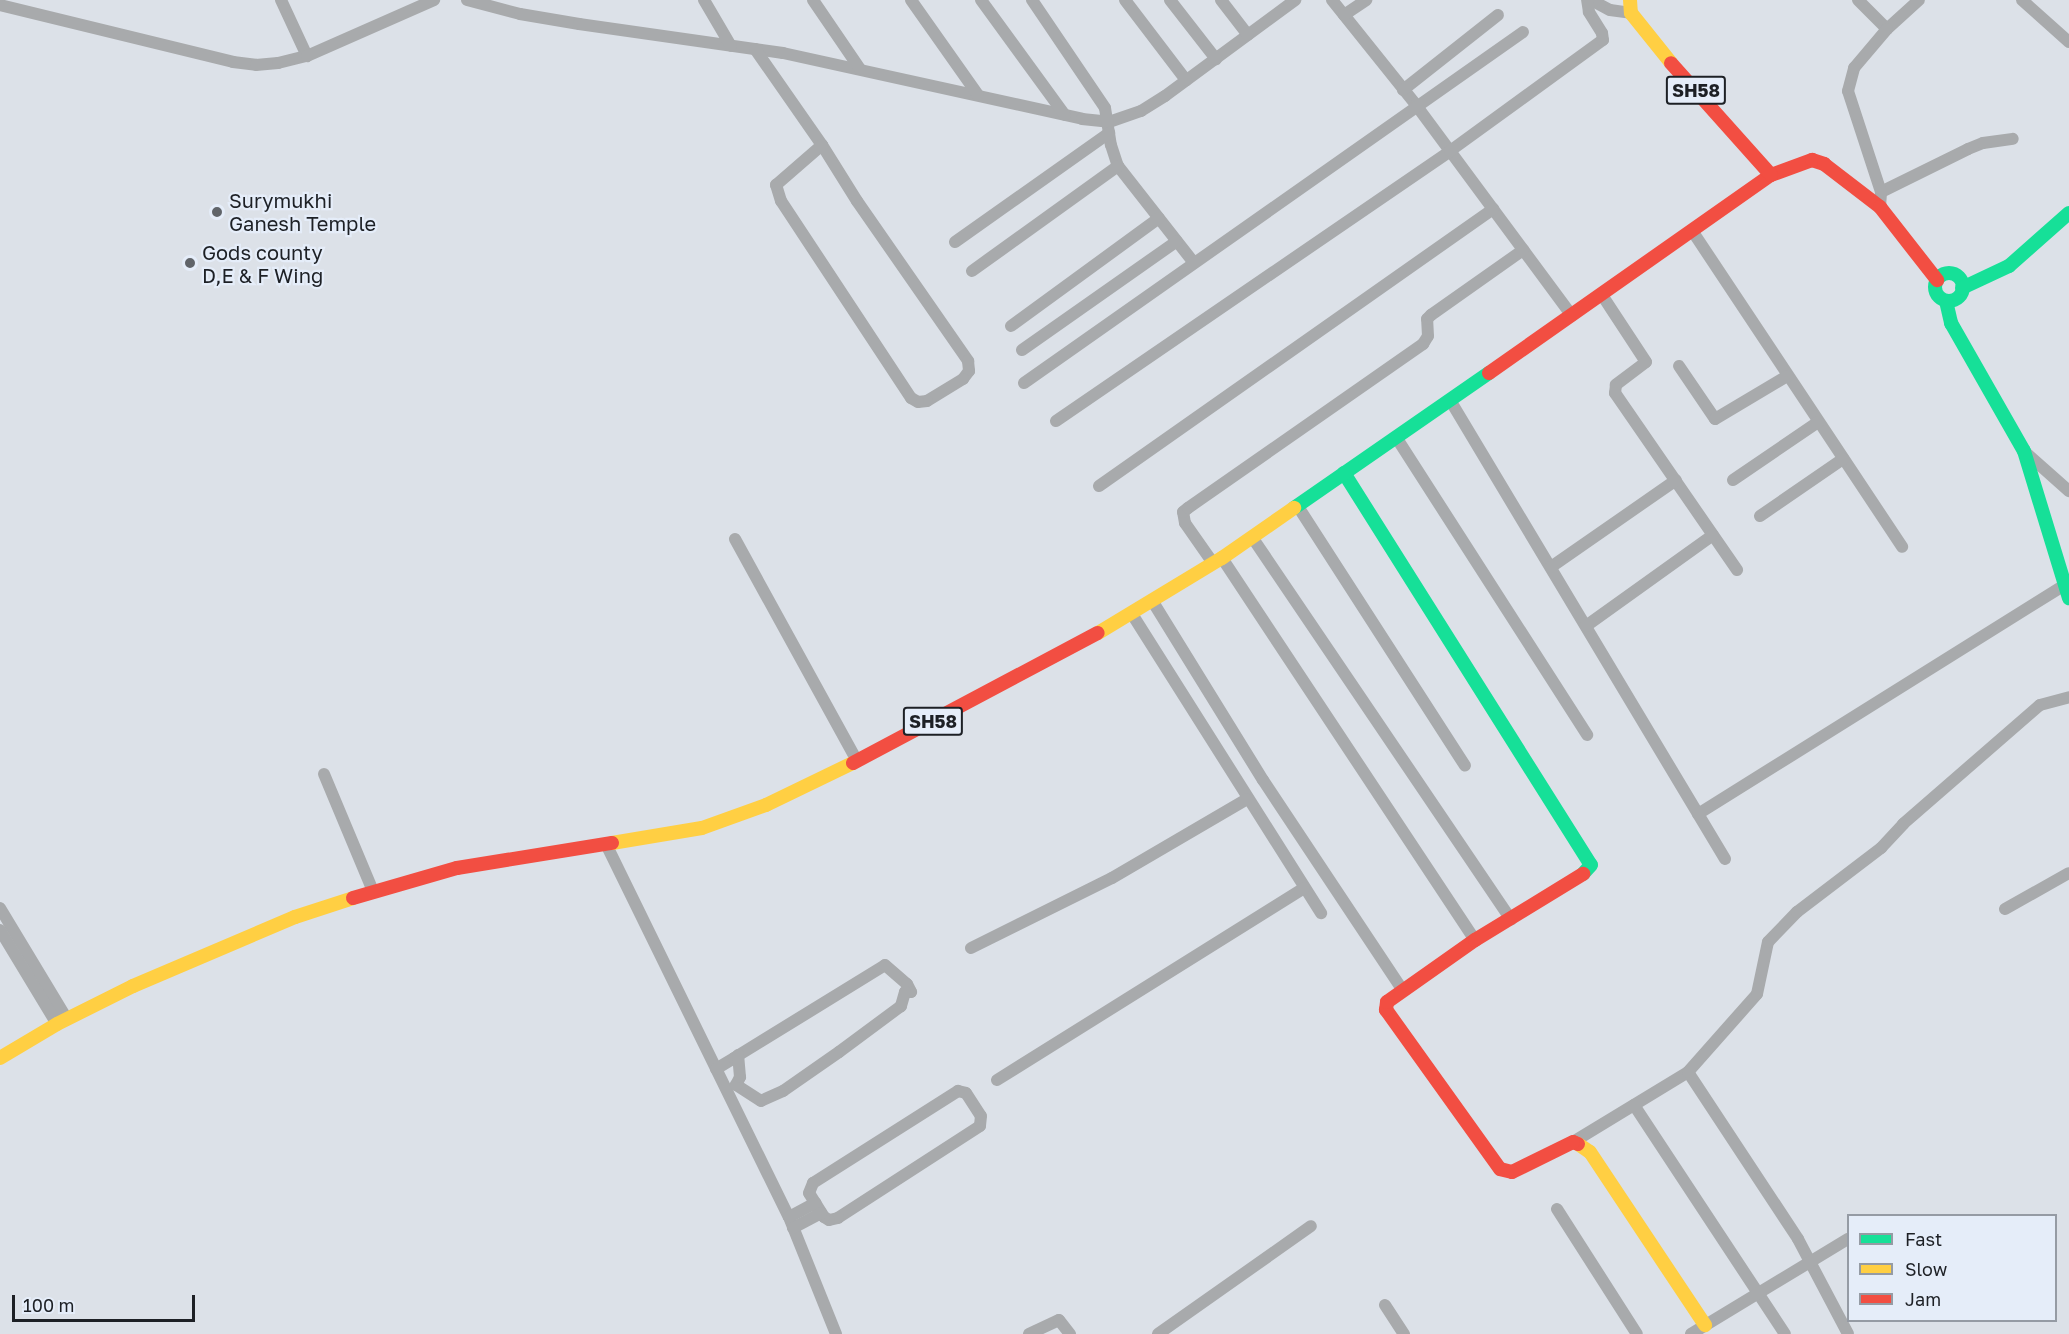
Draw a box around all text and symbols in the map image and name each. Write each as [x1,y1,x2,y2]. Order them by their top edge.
road number: SH58 [1664,75,1728,105]
place label: Surymukhi Ganesh Temple [229,189,376,236]
marker: Surymukhi Ganesh Temple [210,205,224,219]
place label: Gods county D,E & F Wing [202,240,323,287]
marker: Gods county D,E & F Wing [183,256,197,270]
road number: SH58 [902,706,964,736]
legend [1847,1214,2057,1322]
text: Fast [1905,1228,1942,1250]
text: Slow [1905,1258,1947,1280]
scale bar [15,1283,198,1321]
text: Jam [1905,1288,1941,1310]
text: 100 m [23,1294,74,1316]

